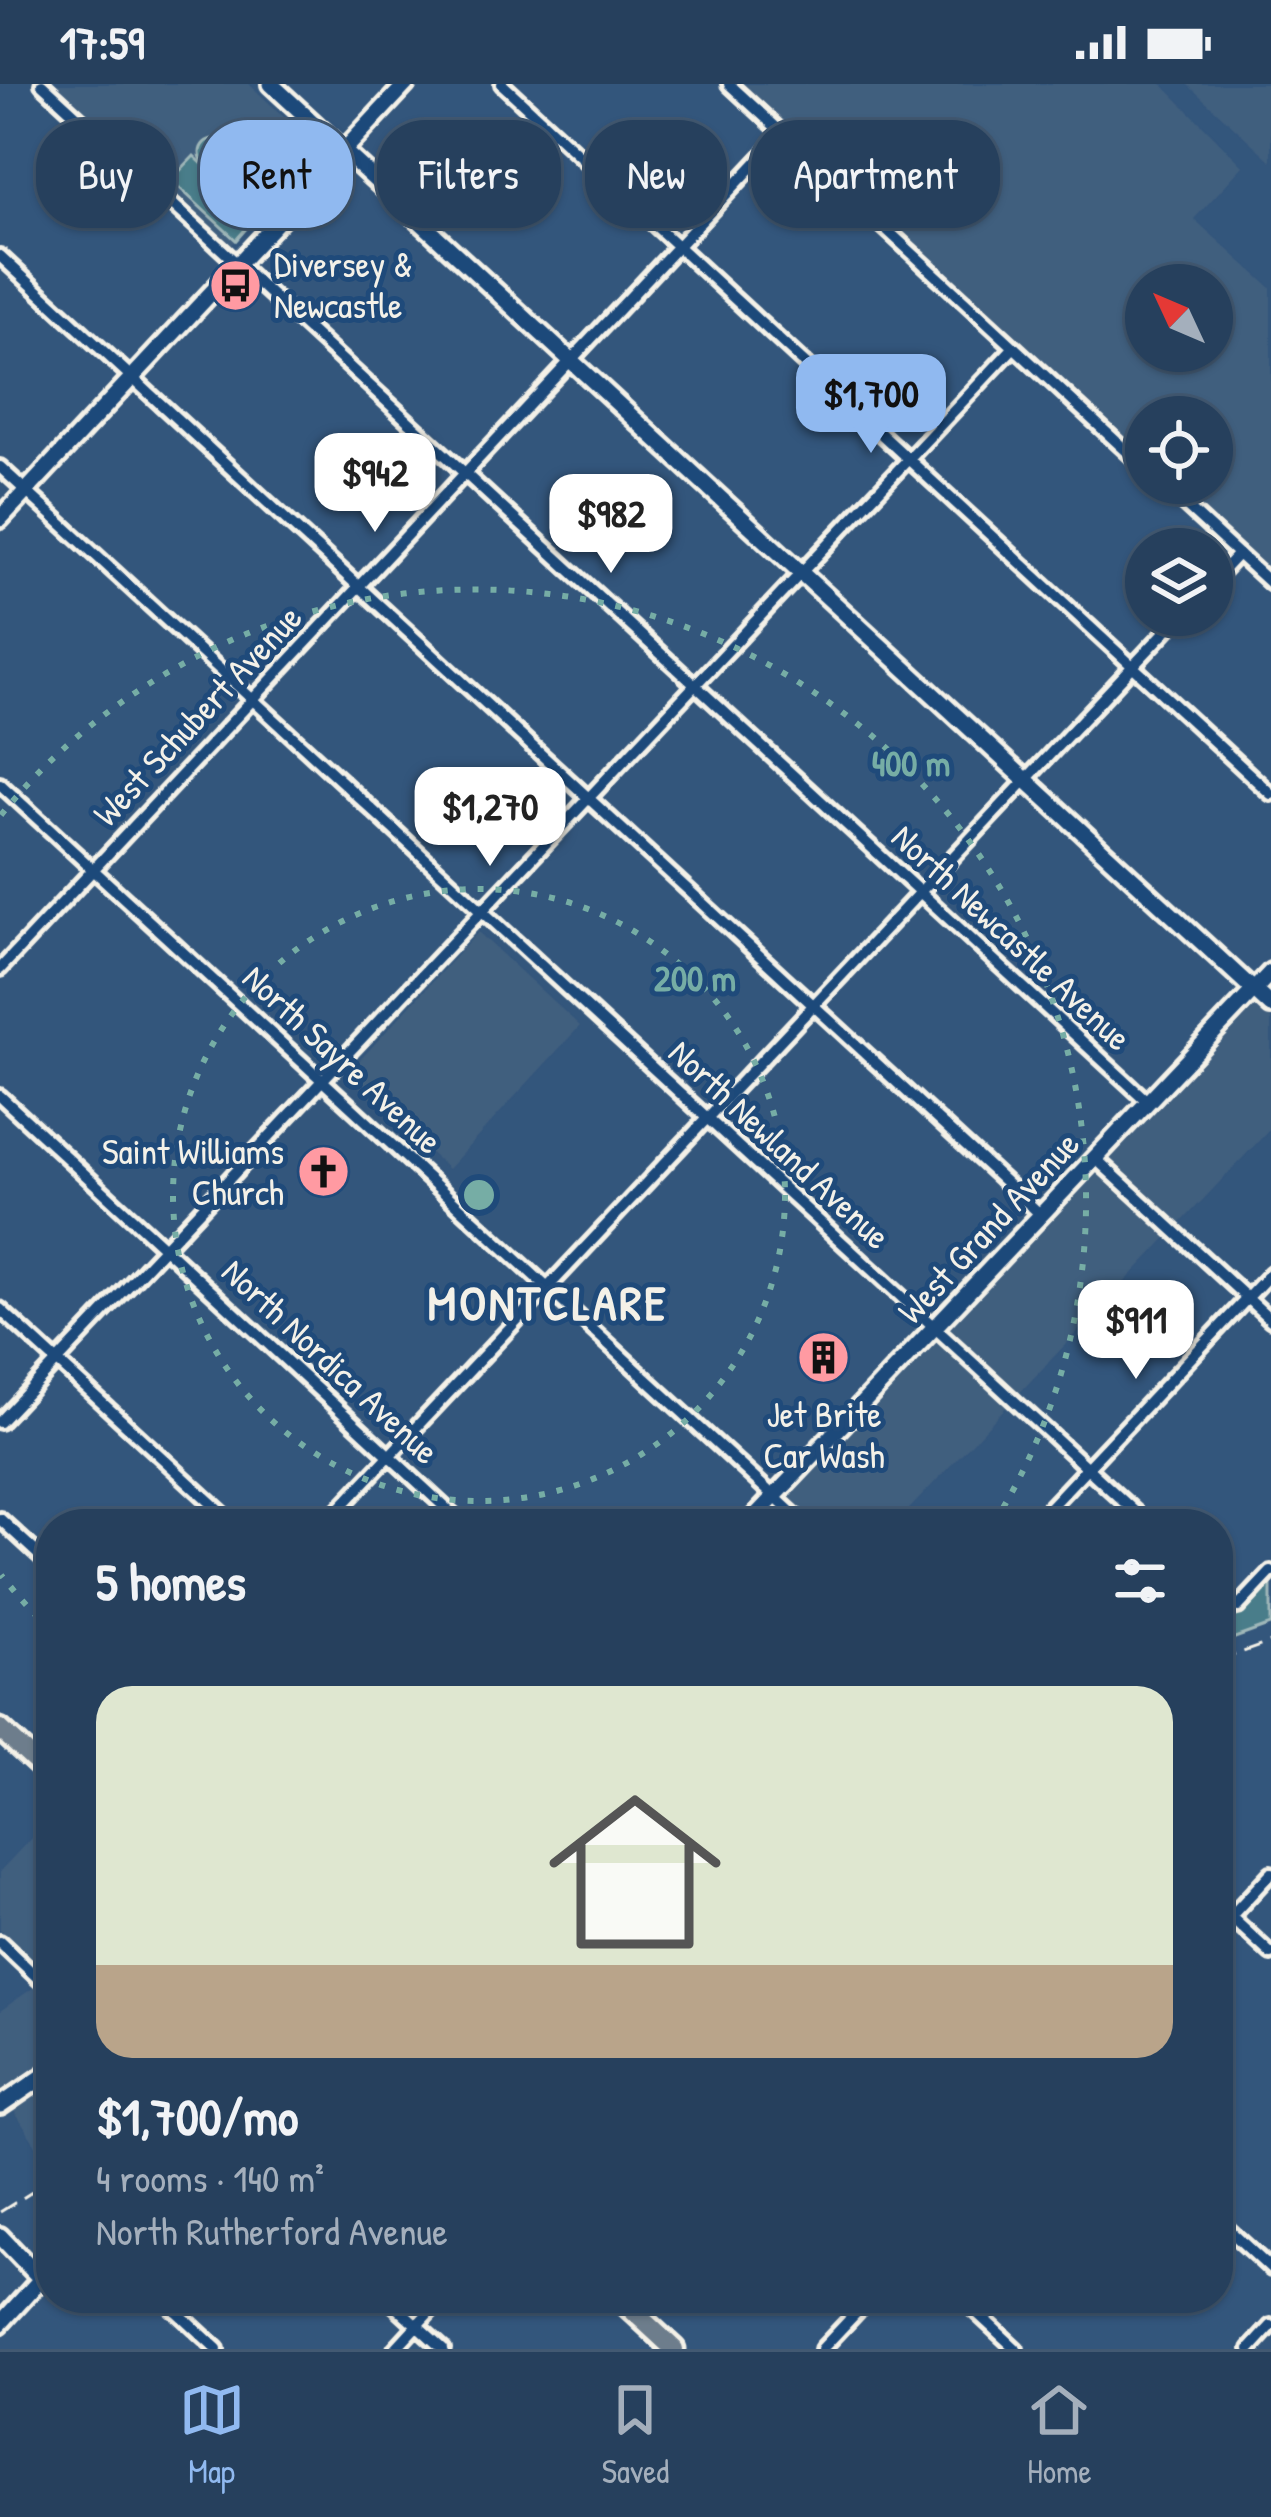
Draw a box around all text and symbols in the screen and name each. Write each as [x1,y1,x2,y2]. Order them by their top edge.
text: 17:59 [60,12,145,73]
chip: Buy [36,120,176,228]
chip: Rent [200,120,353,228]
chip: Filters [377,120,561,228]
chip: New [585,120,727,228]
chip: Apartment [751,120,1000,228]
place label: Diversey & Newcastle [274,239,413,329]
bus stop icon: Diversey & Newcastle [207,257,263,313]
north arrow [1125,264,1233,372]
map controls [1125,264,1233,636]
pin: $1,700 [773,354,969,456]
text: $1,700 [823,366,919,419]
button: locate [1125,396,1233,504]
pin: $942 [304,433,446,535]
text: $942 [342,445,408,498]
pin: $982 [540,474,682,576]
text: $982 [576,486,646,539]
button: layers [1125,528,1233,636]
street label: West Schubert Avenue [81,593,312,836]
text: 400 m [872,738,950,787]
pin: $1,270 [392,767,588,869]
text: $1,270 [442,779,538,832]
street label: North Newcastle Avenue [882,813,1143,1061]
street label: North Sayre Avenue [233,953,454,1164]
text: 200 m [654,953,736,1002]
street label: North Newland Avenue [659,1028,902,1259]
street label: West Grand Avenue [886,1120,1089,1333]
place label: Saint Williams Church [102,1126,284,1216]
church icon: Saint Williams Church [295,1144,351,1200]
centre of rings [458,1174,500,1216]
street label: North Nordica Avenue [212,1247,451,1474]
district label: MONTCLARE [428,1270,668,1335]
pin: $911 [1065,1280,1207,1382]
text: $911 [1105,1292,1167,1345]
building icon: Jet Brite Car Wash [796,1330,852,1386]
place label: Jet Brite Car Wash [763,1389,885,1479]
text: 5 homes [96,1547,246,1616]
icon: filters [1107,1548,1173,1614]
icon: home [527,1764,743,1980]
text: $1,700/mo [96,2082,298,2151]
text: 4 rooms · 140 m² [96,2151,324,2204]
text: North Rutherford Avenue [96,2204,448,2257]
tab: Map [179,2377,245,2493]
tab: Saved [602,2377,669,2493]
tab: Home [1026,2377,1092,2493]

